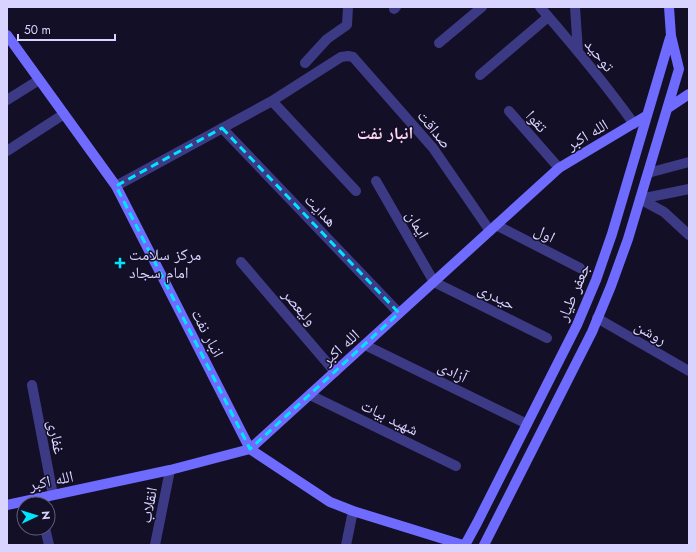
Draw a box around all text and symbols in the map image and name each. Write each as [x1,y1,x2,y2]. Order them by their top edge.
scale bar [18,16,115,42]
text: 50 m [24,21,51,39]
street label: توحید [579,34,620,77]
street label: صداقت [412,105,457,154]
street label: تقوا [520,105,553,138]
street label: الله اکبر [561,113,612,156]
district label: انبار نفت [357,121,413,145]
street label: هدایت [299,189,342,232]
street label: ایمان [400,206,435,243]
street label: اول [530,218,559,248]
place label: مرکز سلامت امام سجاد [129,243,201,284]
marker: مرکز سلامت امام سجاد [114,257,126,269]
street label: جعفر طیار [551,260,596,326]
street label: حیدری [474,277,520,316]
street label: ولیعصر [277,283,322,331]
street label: انبار نفت [186,305,230,361]
street label: روشن [630,314,671,351]
street label: الله اکبر [315,324,365,372]
street label: آزادی [434,354,472,389]
street label: شهید بیات [357,394,422,441]
street label: غفاری [42,418,71,456]
street label: الله اکبر [26,465,75,497]
street label: انقلاب [134,485,163,525]
north arrow [16,496,56,536]
text: N [38,510,54,520]

